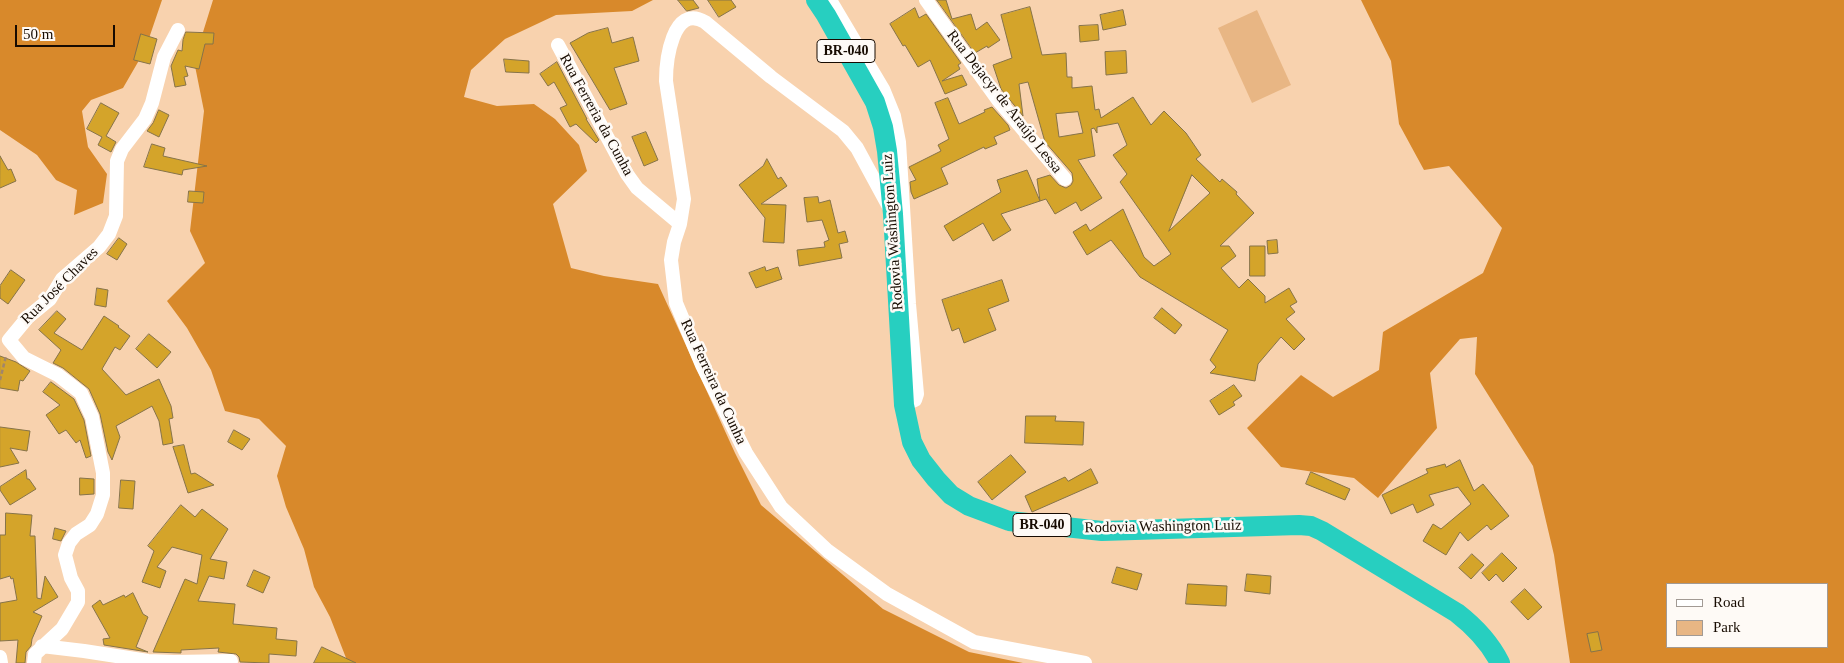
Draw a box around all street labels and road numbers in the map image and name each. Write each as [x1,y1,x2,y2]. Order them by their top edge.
street label: Rua Dejacyr de Araújo Lessa [943,27,1065,177]
road number: BR-040 [817,40,875,62]
street label: Rua Ferreria da Cunha [555,51,637,179]
street label: Rodovia Washington Luiz [879,153,907,311]
street label: Rua José Chaves [18,244,102,328]
street label: Rua Ferreira da Cunha [676,316,750,448]
road number: BR-040 [1013,514,1071,536]
street label: Rodovia Washington Luiz [1084,517,1242,537]

